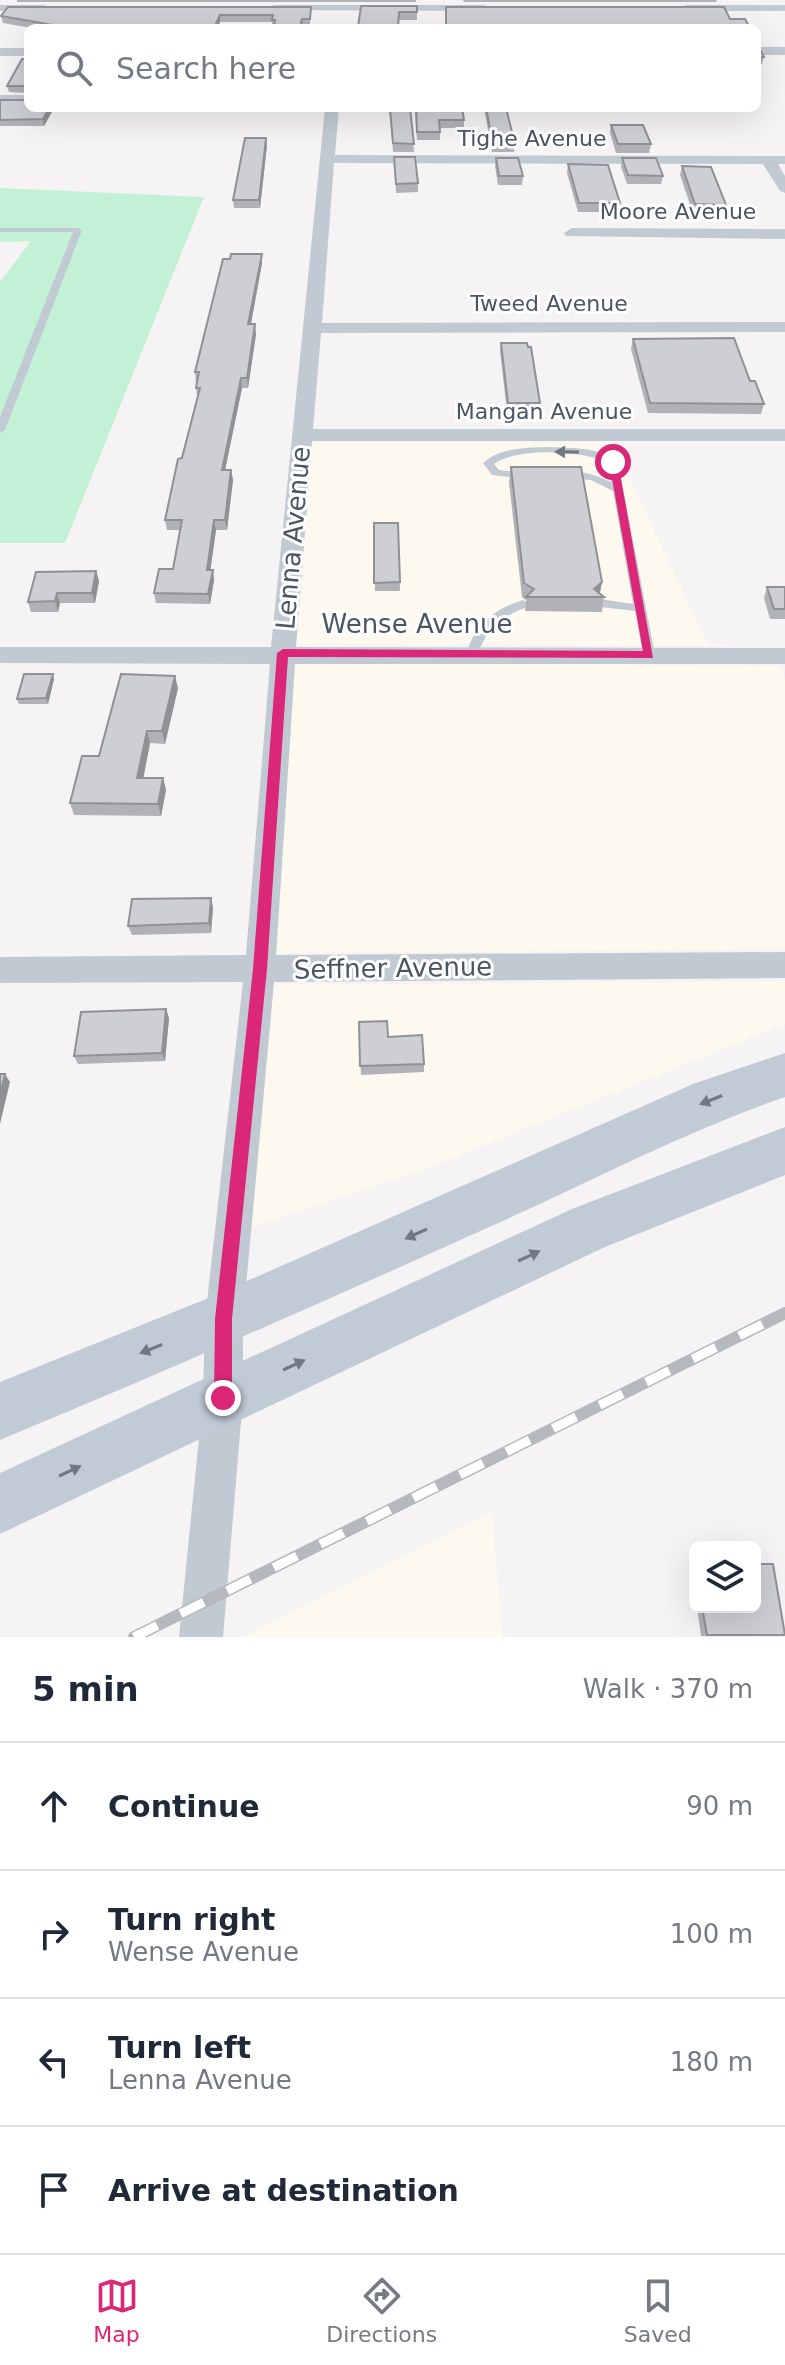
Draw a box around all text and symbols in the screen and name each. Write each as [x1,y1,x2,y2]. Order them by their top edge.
search box [24,24,761,112]
icon: search [52,46,96,90]
text: Search here [116,51,296,86]
street label: Tighe Avenue [456,126,607,151]
street label: Moore Avenue [600,199,756,224]
street label: Tweed Avenue [469,291,628,316]
street label: Mangan Avenue [456,399,632,424]
route start [595,444,631,480]
street label: Lenna Avenue [270,445,316,631]
one-way arrow [554,446,579,458]
street label: Wense Avenue [321,609,513,639]
street label: Seffner Avenue [294,951,492,985]
one-way arrow [699,1094,723,1107]
one-way arrow [405,1227,428,1241]
one-way arrow [518,1249,541,1262]
one-way arrow [140,1342,163,1355]
one-way arrow [282,1358,305,1372]
route end [205,1380,241,1416]
one-way arrow [59,1464,82,1478]
map controls [689,1541,761,1613]
button: layers [689,1541,761,1613]
text: 5 min [32,1669,139,1709]
text: Walk · 370 m [583,1674,753,1704]
icon: ahead [32,1784,76,1828]
text: Continue [108,1789,260,1824]
text: 90 m [686,1791,753,1821]
text: Turn right [108,1902,275,1937]
icon: right [32,1912,76,1956]
text: 100 m [670,1919,753,1949]
text: Wense Avenue [108,1937,299,1967]
text: Turn left [108,2030,251,2065]
icon: left [32,2040,76,2084]
text: 180 m [670,2047,753,2077]
text: Lenna Avenue [108,2065,292,2095]
icon: arrive [32,2168,76,2212]
text: Arrive at destination [108,2173,459,2208]
tab: Map [93,2274,140,2347]
tab: Directions [326,2274,437,2347]
tab: Saved [624,2274,692,2347]

